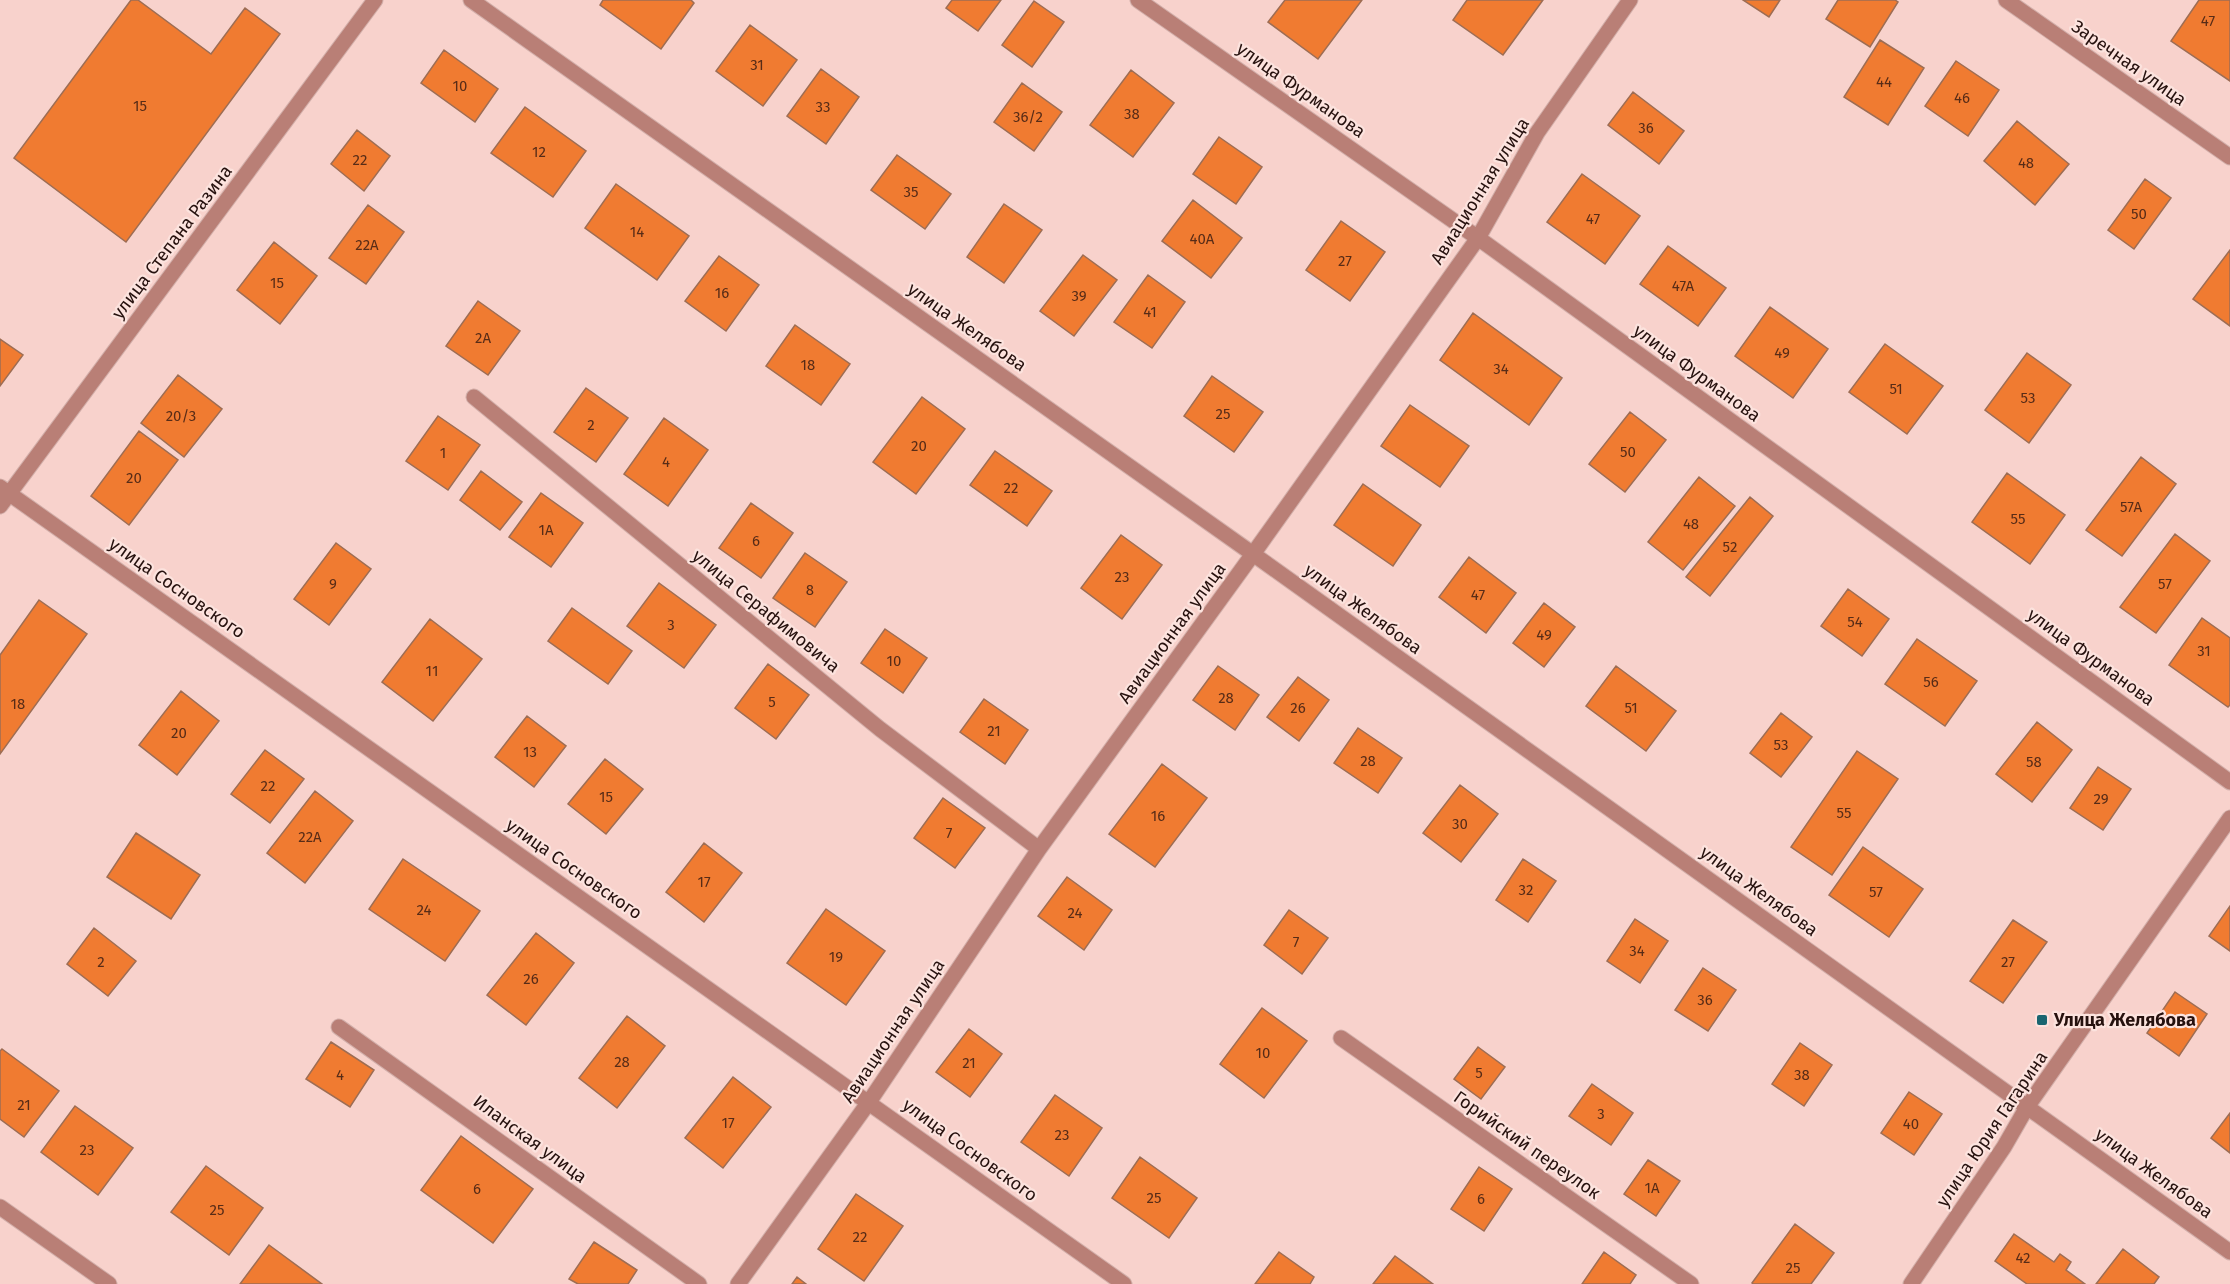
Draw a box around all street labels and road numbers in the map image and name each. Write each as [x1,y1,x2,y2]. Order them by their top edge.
street label: Заречная улица [2067,15,2191,111]
street label: улица Фурманова [1232,37,1370,143]
street label: Авиационная улица [1426,114,1534,268]
street label: улица Степана Разина [107,161,237,323]
street label: улица Желябова [903,278,1031,376]
street label: улица Фурманова [1629,319,1765,427]
street label: улица Сосновского [105,533,249,643]
street label: улица Серафимовича [688,545,844,677]
street label: Авиационная улица [1113,558,1231,708]
street label: улица Желябова [1300,559,1426,659]
street label: улица Фурманова [2023,603,2159,711]
street label: улица Сосновского [502,814,646,924]
street label: улица Желябова [1696,841,1822,941]
street label: Авиационная улица [837,955,949,1107]
street label: улица Юрия Гагарина [1932,1047,2052,1211]
street label: Горийский переулок [1449,1086,1605,1204]
street label: Иланская улица [469,1090,591,1188]
street label: улица Сосновского [898,1094,1042,1206]
street label: улица Желябова [2091,1123,2217,1223]

